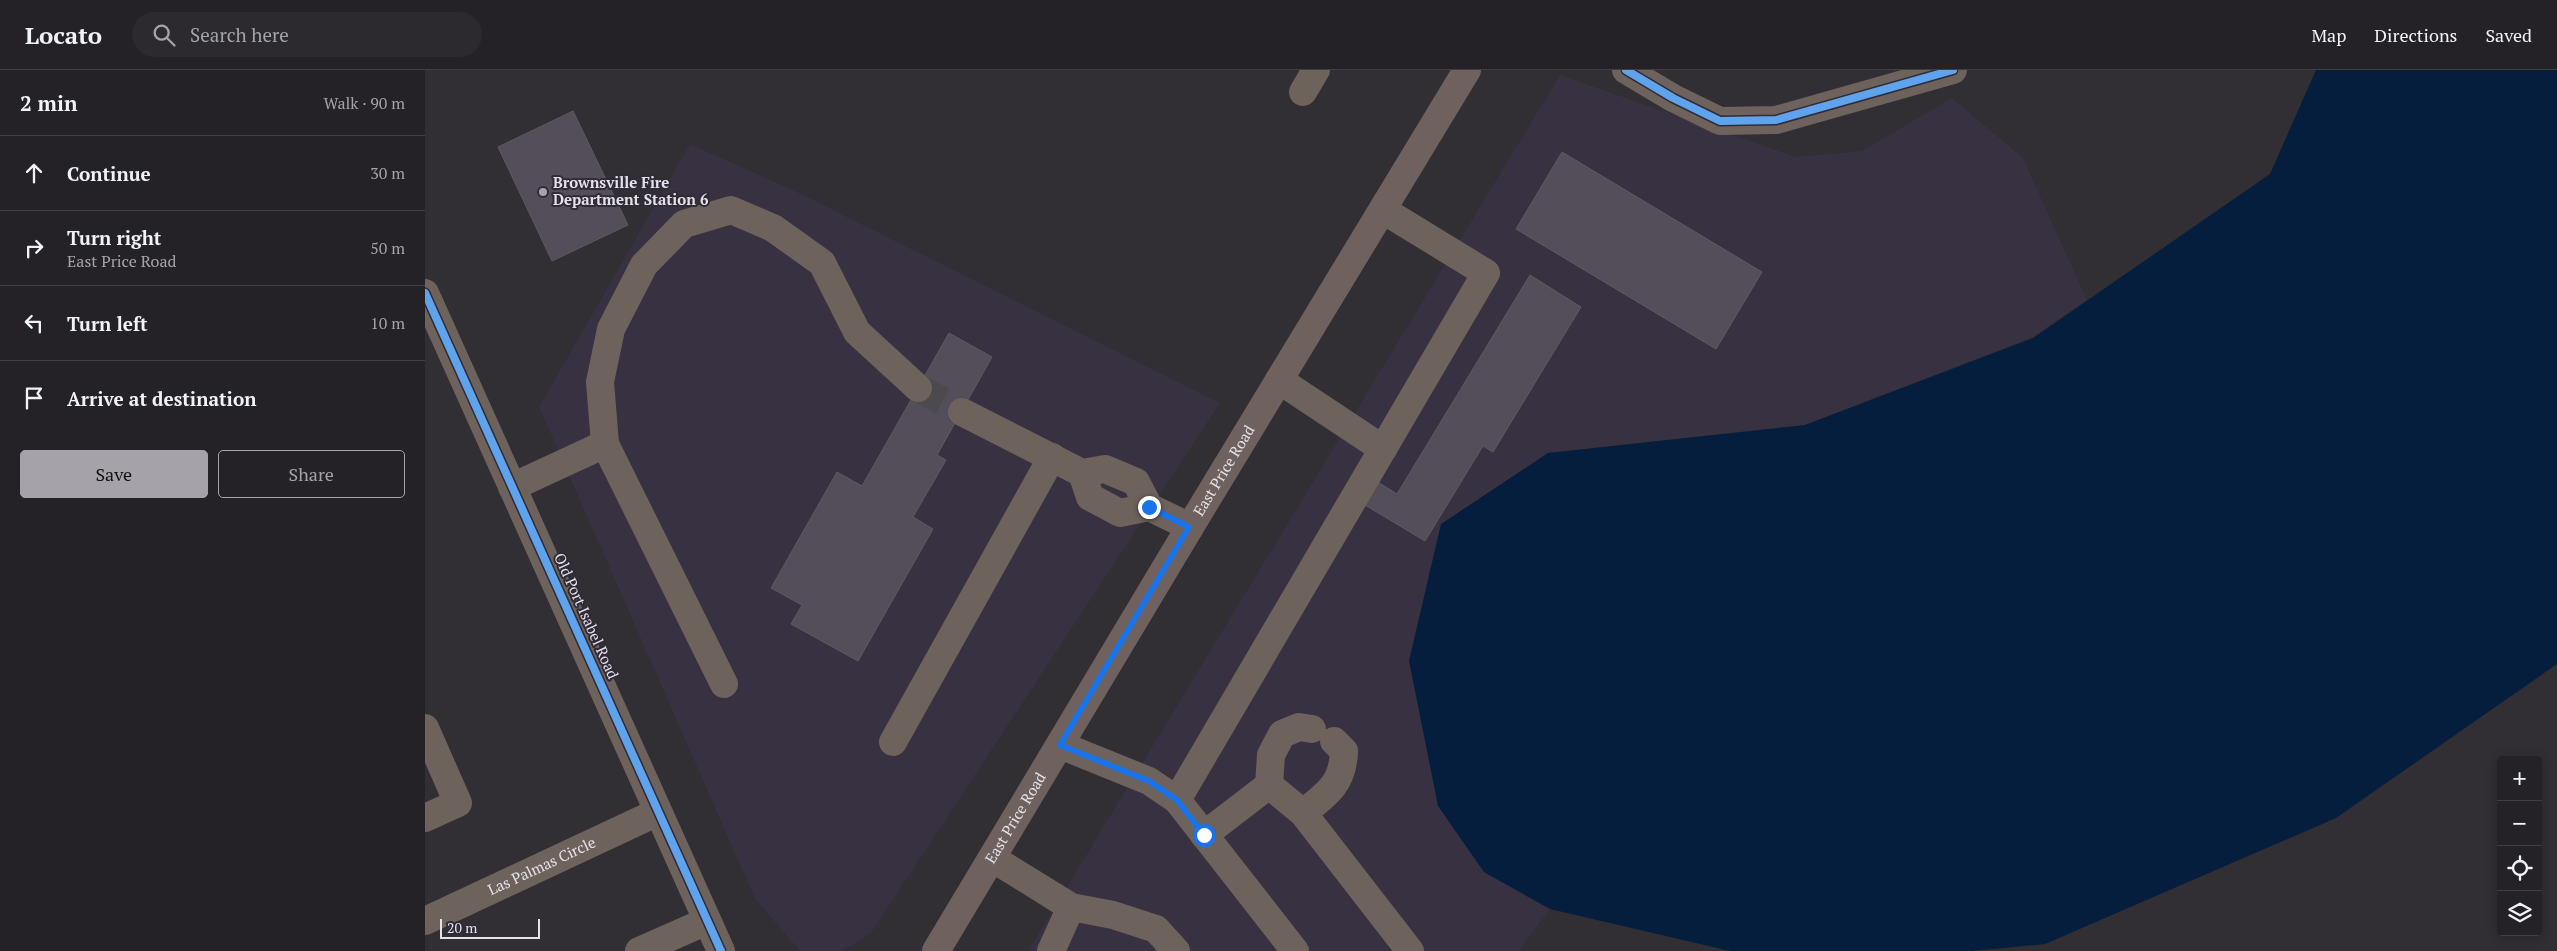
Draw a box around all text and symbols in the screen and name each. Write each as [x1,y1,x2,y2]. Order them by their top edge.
search box [132,12,482,57]
text: Locato [25,19,102,51]
icon: search [150,21,178,49]
text: Search here [190,22,289,47]
text: Map [2311,23,2346,47]
text: Directions [2374,23,2457,47]
text: Saved [2485,23,2532,47]
text: 2 min [20,89,77,117]
text: Walk · 90 m [324,92,405,114]
icon: ahead [20,159,48,187]
text: Continue [67,161,151,186]
text: 30 m [370,162,405,184]
place label: Brownsville Fire Department Station 6 [553,172,709,209]
marker: Brownsville Fire Department Station 6 [537,186,549,198]
text: Turn right [67,225,161,250]
icon: right [20,234,48,262]
text: 50 m [370,237,405,259]
text: East Price Road [67,250,176,272]
icon: left [20,309,48,337]
text: Turn left [67,311,148,336]
text: 10 m [370,312,405,334]
icon: arrive [20,384,48,412]
text: Arrive at destination [67,386,256,411]
street label: East Price Road [1188,421,1258,519]
button: Save [20,450,208,498]
button: Share [218,450,405,498]
route end [1138,496,1161,519]
street label: Old Port Isabel Road [550,549,624,682]
map controls [2497,756,2542,936]
button: + [2497,756,2542,801]
street label: East Price Road [980,768,1050,867]
button: − [2497,801,2542,846]
route start [1193,824,1216,847]
street label: Las Palmas Circle [484,832,599,899]
button: locate [2497,846,2542,891]
button: layers [2497,891,2542,936]
scale bar [440,916,540,939]
text: 20 m [447,918,477,937]

